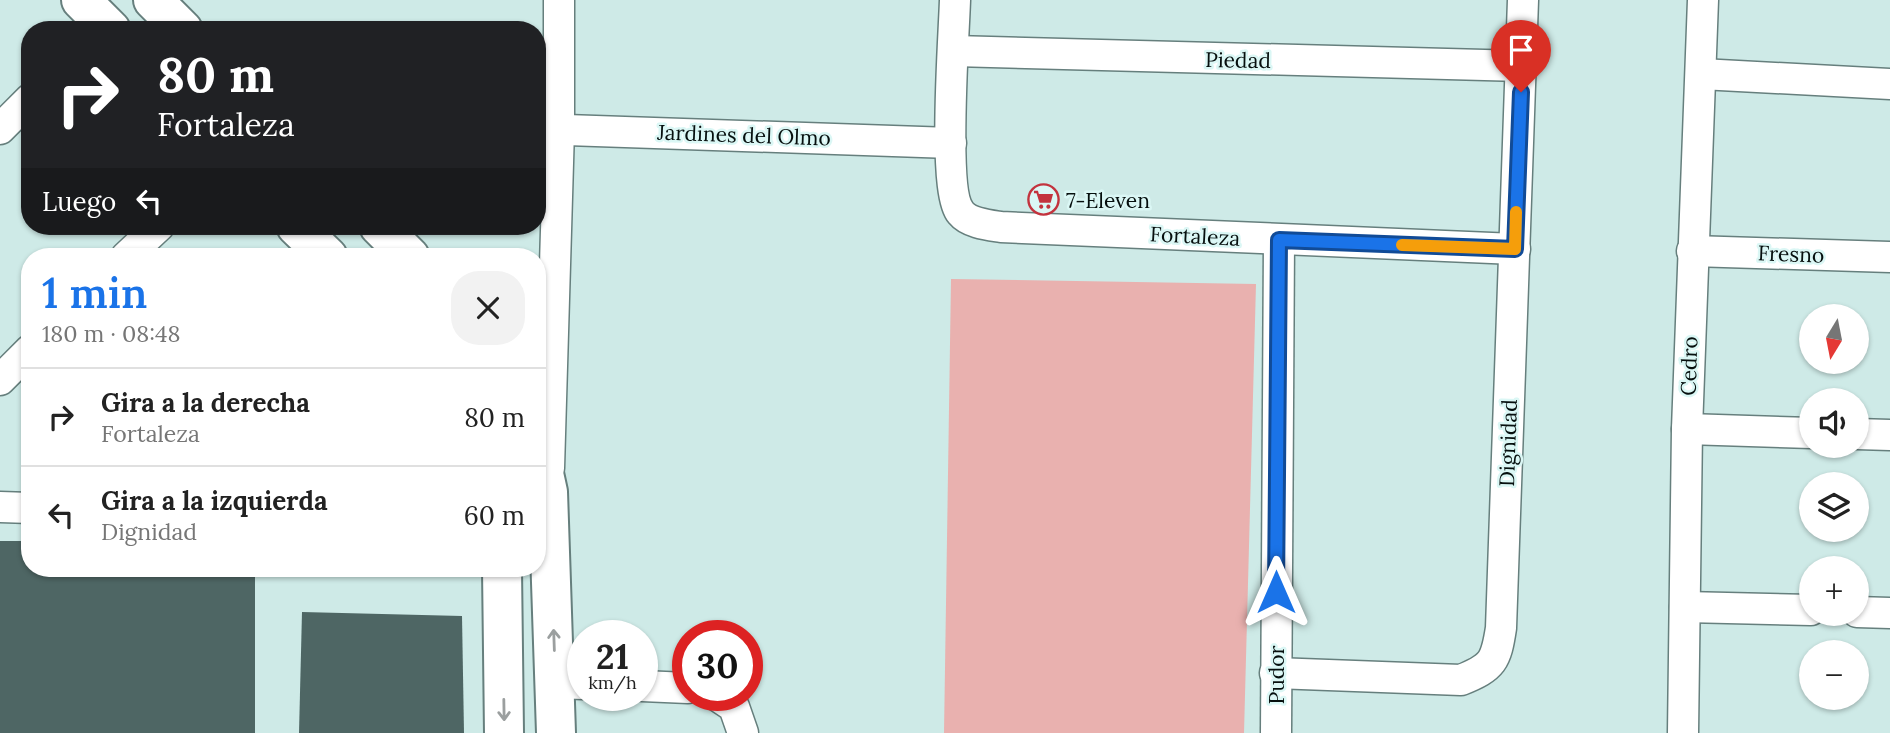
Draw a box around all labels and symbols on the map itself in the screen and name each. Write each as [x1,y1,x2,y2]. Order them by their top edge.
pin [1491,20,1551,92]
street label: Piedad [1205,46,1271,74]
street label: Jardines del Olmo [656,118,831,152]
supermarket icon: 7-Eleven [1026,183,1060,217]
place label: 7-Eleven [1066,187,1150,214]
street label: Fortaleza [1149,220,1241,252]
street label: Fresno [1757,239,1825,269]
north arrow [1799,304,1869,374]
street label: Cedro [1674,336,1704,396]
street label: Dignidad [1493,399,1523,487]
position arrow [1239,555,1313,629]
speed limit sign: 30 [672,620,763,711]
one-way arrow [547,629,560,652]
street label: Pudor [1263,645,1290,705]
one-way arrow [497,699,511,722]

